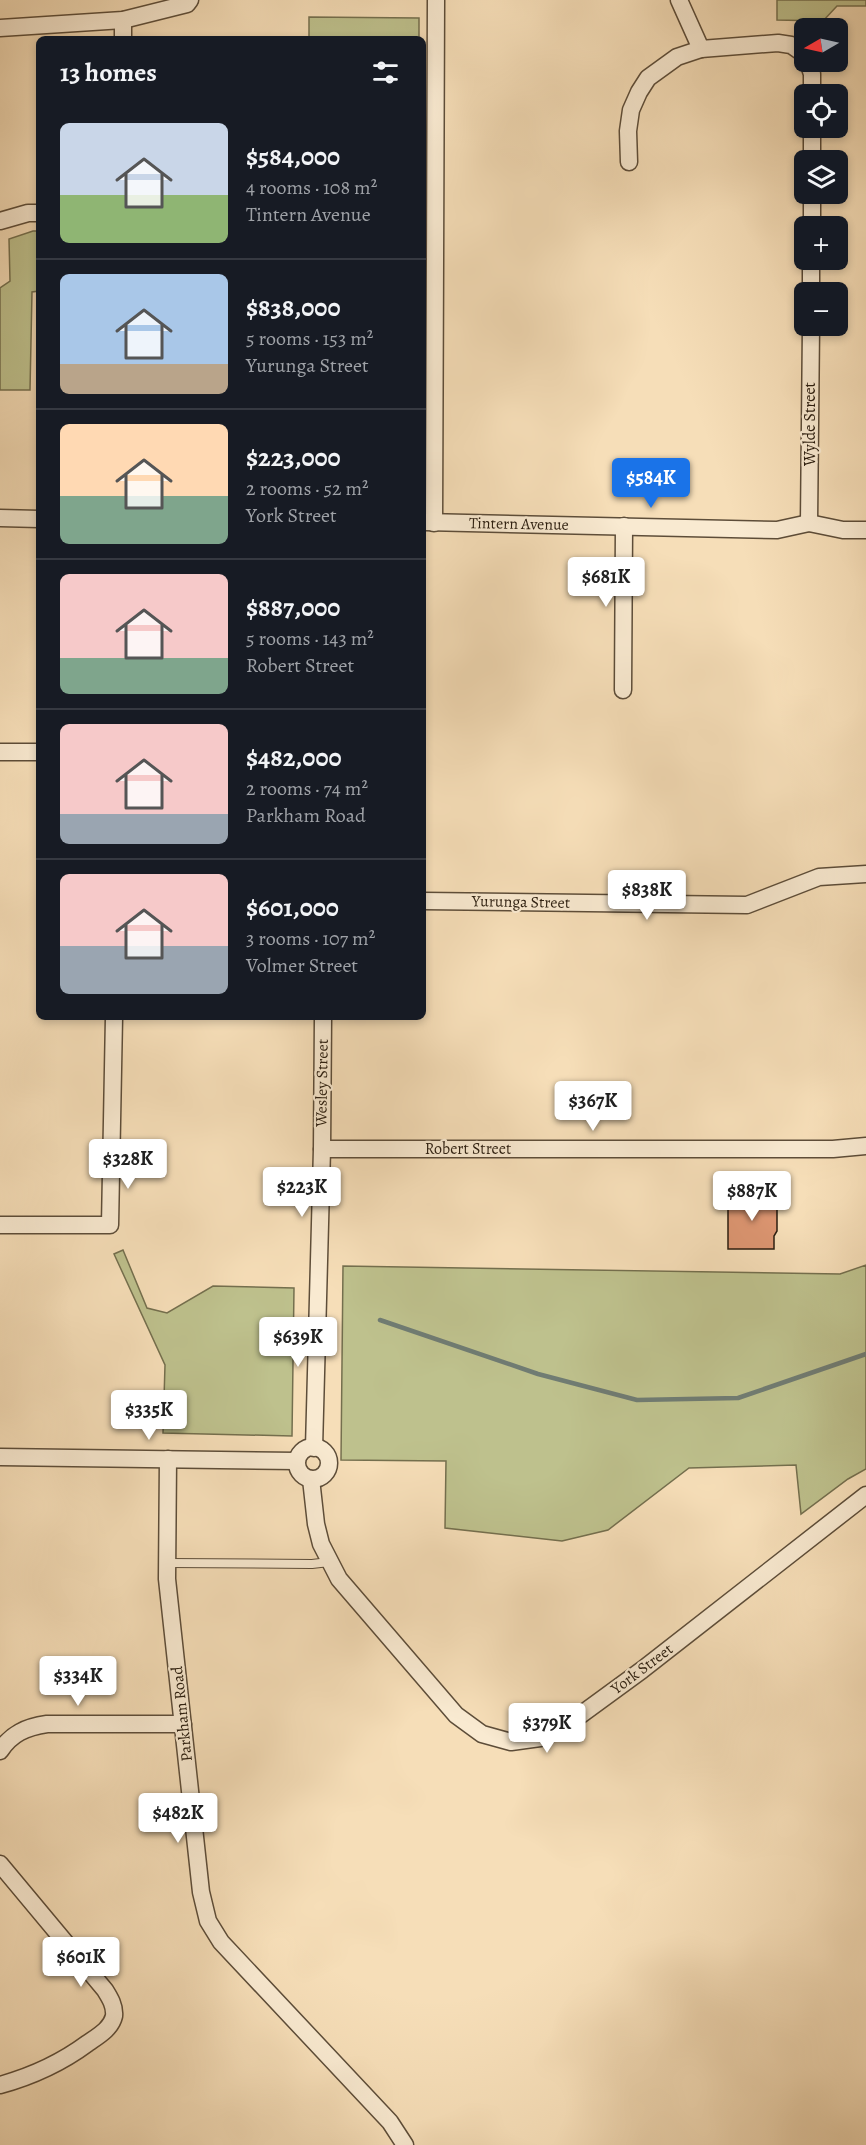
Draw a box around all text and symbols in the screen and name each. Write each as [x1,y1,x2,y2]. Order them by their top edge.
north arrow [794,18,848,72]
map controls [794,18,848,336]
text: 13 homes [60,55,157,90]
icon: filters [369,56,402,89]
button: locate [794,84,848,138]
text: $584,000 [246,139,340,174]
icon: home [108,147,180,219]
button: layers [794,150,848,204]
text: 4 rooms · 108 m² [246,174,377,201]
text: Tintern Avenue [246,201,371,228]
button: + [794,216,848,270]
button: − [794,282,848,336]
text: $838,000 [246,290,340,325]
icon: home [108,298,180,370]
text: 5 rooms · 153 m² [246,325,373,352]
text: Yurunga Street [246,352,369,379]
street label: Wylde Street [799,382,821,467]
text: $223,000 [246,440,341,475]
icon: home [108,448,180,520]
pin: $584K [609,458,693,509]
text: $584K [626,464,676,491]
text: 2 rooms · 52 m² [246,475,369,502]
text: York Street [246,502,337,529]
street label: Tintern Avenue [469,512,569,536]
pin: $681K [564,557,648,608]
text: $681K [582,563,630,590]
text: $887,000 [246,590,340,625]
icon: home [108,598,180,670]
text: 5 rooms · 143 m² [246,625,374,652]
text: Robert Street [246,652,354,679]
text: $482,000 [246,740,342,775]
icon: home [108,748,180,820]
text: 2 rooms · 74 m² [246,775,368,802]
text: Parkham Road [246,802,366,829]
pin: $838K [605,870,689,921]
text: $838K [622,876,672,903]
text: $601,000 [246,890,339,925]
street label: Yurunga Street [471,890,570,914]
icon: home [108,898,180,970]
text: 3 rooms · 107 m² [246,925,375,952]
text: Volmer Street [246,952,358,979]
street label: Wesley Street [310,1039,334,1128]
pin: $367K [551,1081,635,1132]
text: $367K [569,1087,617,1114]
street label: Robert Street [425,1138,511,1160]
pin: $328K [86,1139,170,1190]
text: $328K [103,1145,153,1172]
pin: $223K [260,1167,344,1218]
pin: $887K [710,1171,794,1222]
text: $223K [277,1173,327,1200]
text: $887K [727,1177,777,1204]
pin: $639K [256,1317,340,1368]
text: $639K [273,1323,323,1350]
pin: $335K [107,1390,191,1441]
text: $335K [125,1396,173,1423]
street label: York Street [606,1638,678,1700]
pin: $334K [36,1656,120,1707]
text: $334K [53,1662,103,1689]
street label: Parkham Road [166,1665,198,1763]
pin: $379K [505,1703,589,1754]
text: $379K [523,1709,571,1736]
pin: $482K [136,1793,220,1844]
text: $482K [152,1799,204,1826]
pin: $601K [39,1937,123,1988]
text: $601K [56,1943,106,1970]

